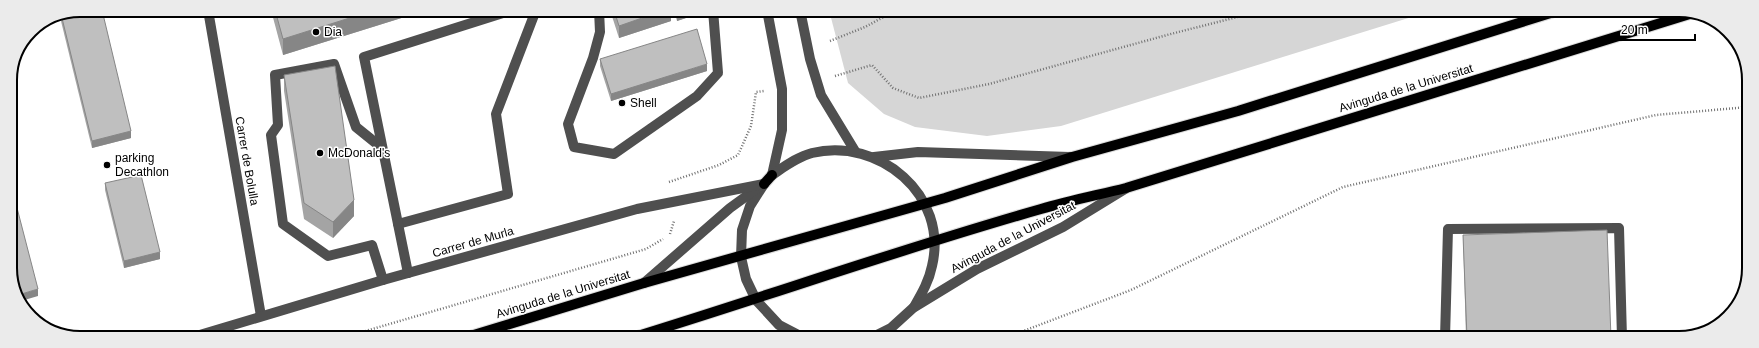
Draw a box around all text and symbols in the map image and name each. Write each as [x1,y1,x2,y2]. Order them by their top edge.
scale bar [1615,16,1695,42]
text: 20 m [1621,23,1648,37]
place label: Dia [324,25,342,39]
marker: Dia [311,27,321,37]
street label: Avinguda de la Universitat [1337,61,1475,115]
place label: Shell [630,96,657,110]
marker: Shell [617,98,627,108]
street label: Carrer de Bolulla [232,115,262,207]
place label: McDonald's [328,146,390,160]
marker: McDonald's [315,148,325,158]
place label: parking Decathlon [115,151,169,179]
marker: parking Decathlon [102,160,112,170]
street label: Avinguda de la Universitat [948,198,1078,276]
street label: Carrer de Murla [431,224,516,260]
street label: Avinguda de la Universitat [494,267,632,321]

